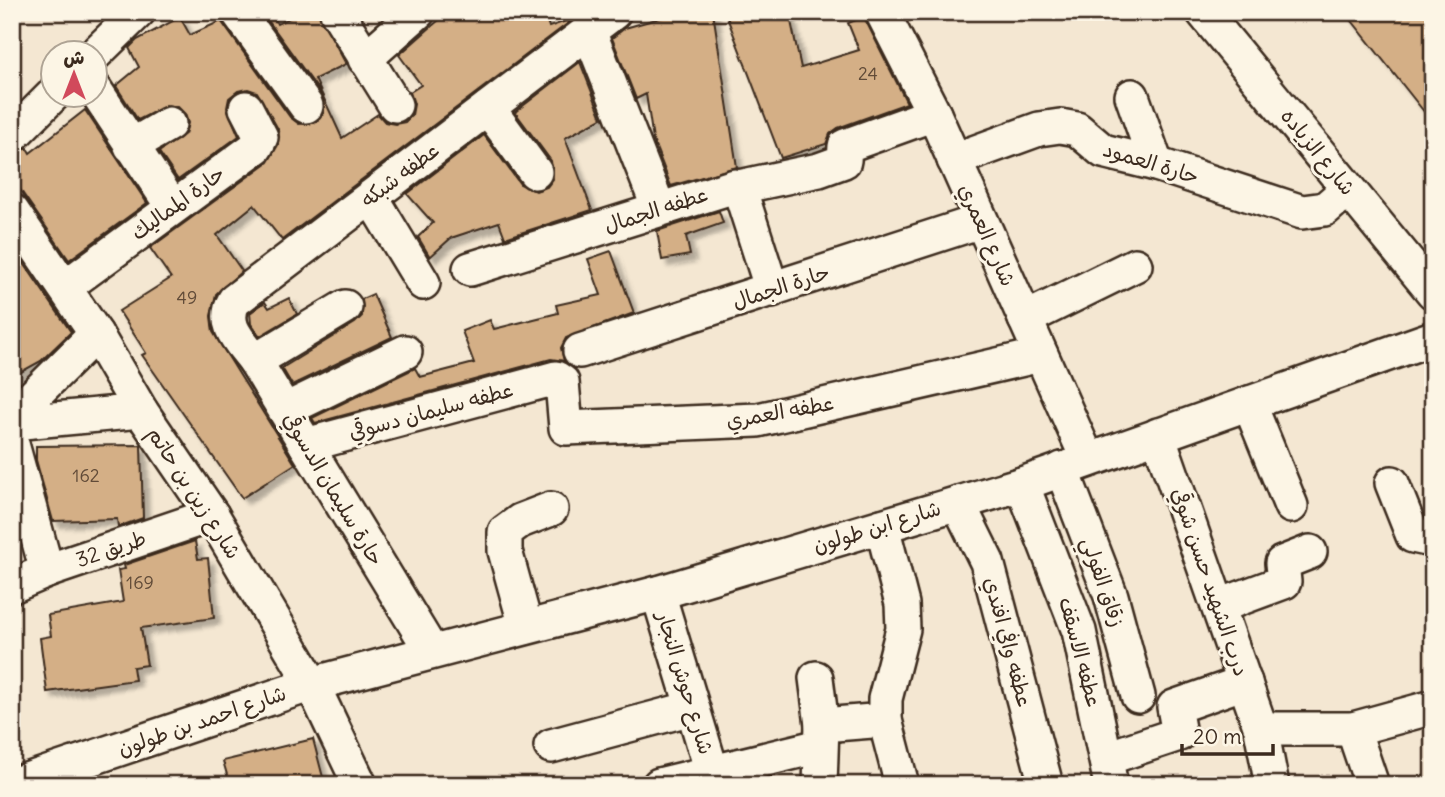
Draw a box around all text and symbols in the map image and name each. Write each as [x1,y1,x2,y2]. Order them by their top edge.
north arrow [38,38,108,108]
text: ش [64,45,85,69]
house number: 24 [858,62,878,85]
street label: شارع الزياده [1274,103,1362,202]
street label: حارة العمود [1100,135,1202,190]
street label: عطفه شبكه [355,136,444,213]
street label: حارة المماليك [125,159,230,246]
street label: شارع العمري [951,179,1022,291]
street label: عطفه الجمال [601,180,711,239]
street label: حارة الجمال [729,258,833,315]
house number: 49 [177,286,197,309]
street label: عطفه سليمان دسوقي [346,376,517,447]
street label: عطفه العمري [724,389,836,436]
street label: حارة سليمان الدسوقي [275,407,390,571]
street label: شارع زين بن حاتم [139,422,247,565]
house number: 162 [72,464,100,487]
street label: درب الشهيد حسن شوقي [1164,484,1255,680]
street label: شارع ابن طولون [810,494,945,561]
street label: طريق 32 [72,524,150,573]
street label: زقاق الفولي [1070,533,1131,632]
house number: 169 [126,571,154,594]
street label: عطفه وافي افندي [976,574,1039,710]
street label: عطفه الاسقف [1053,594,1108,710]
street label: شارع حوش النجار [648,606,720,758]
street label: شارع احمد بن طولون [114,679,290,764]
scale bar [1182,713,1274,757]
text: 20 m [1193,723,1242,750]

